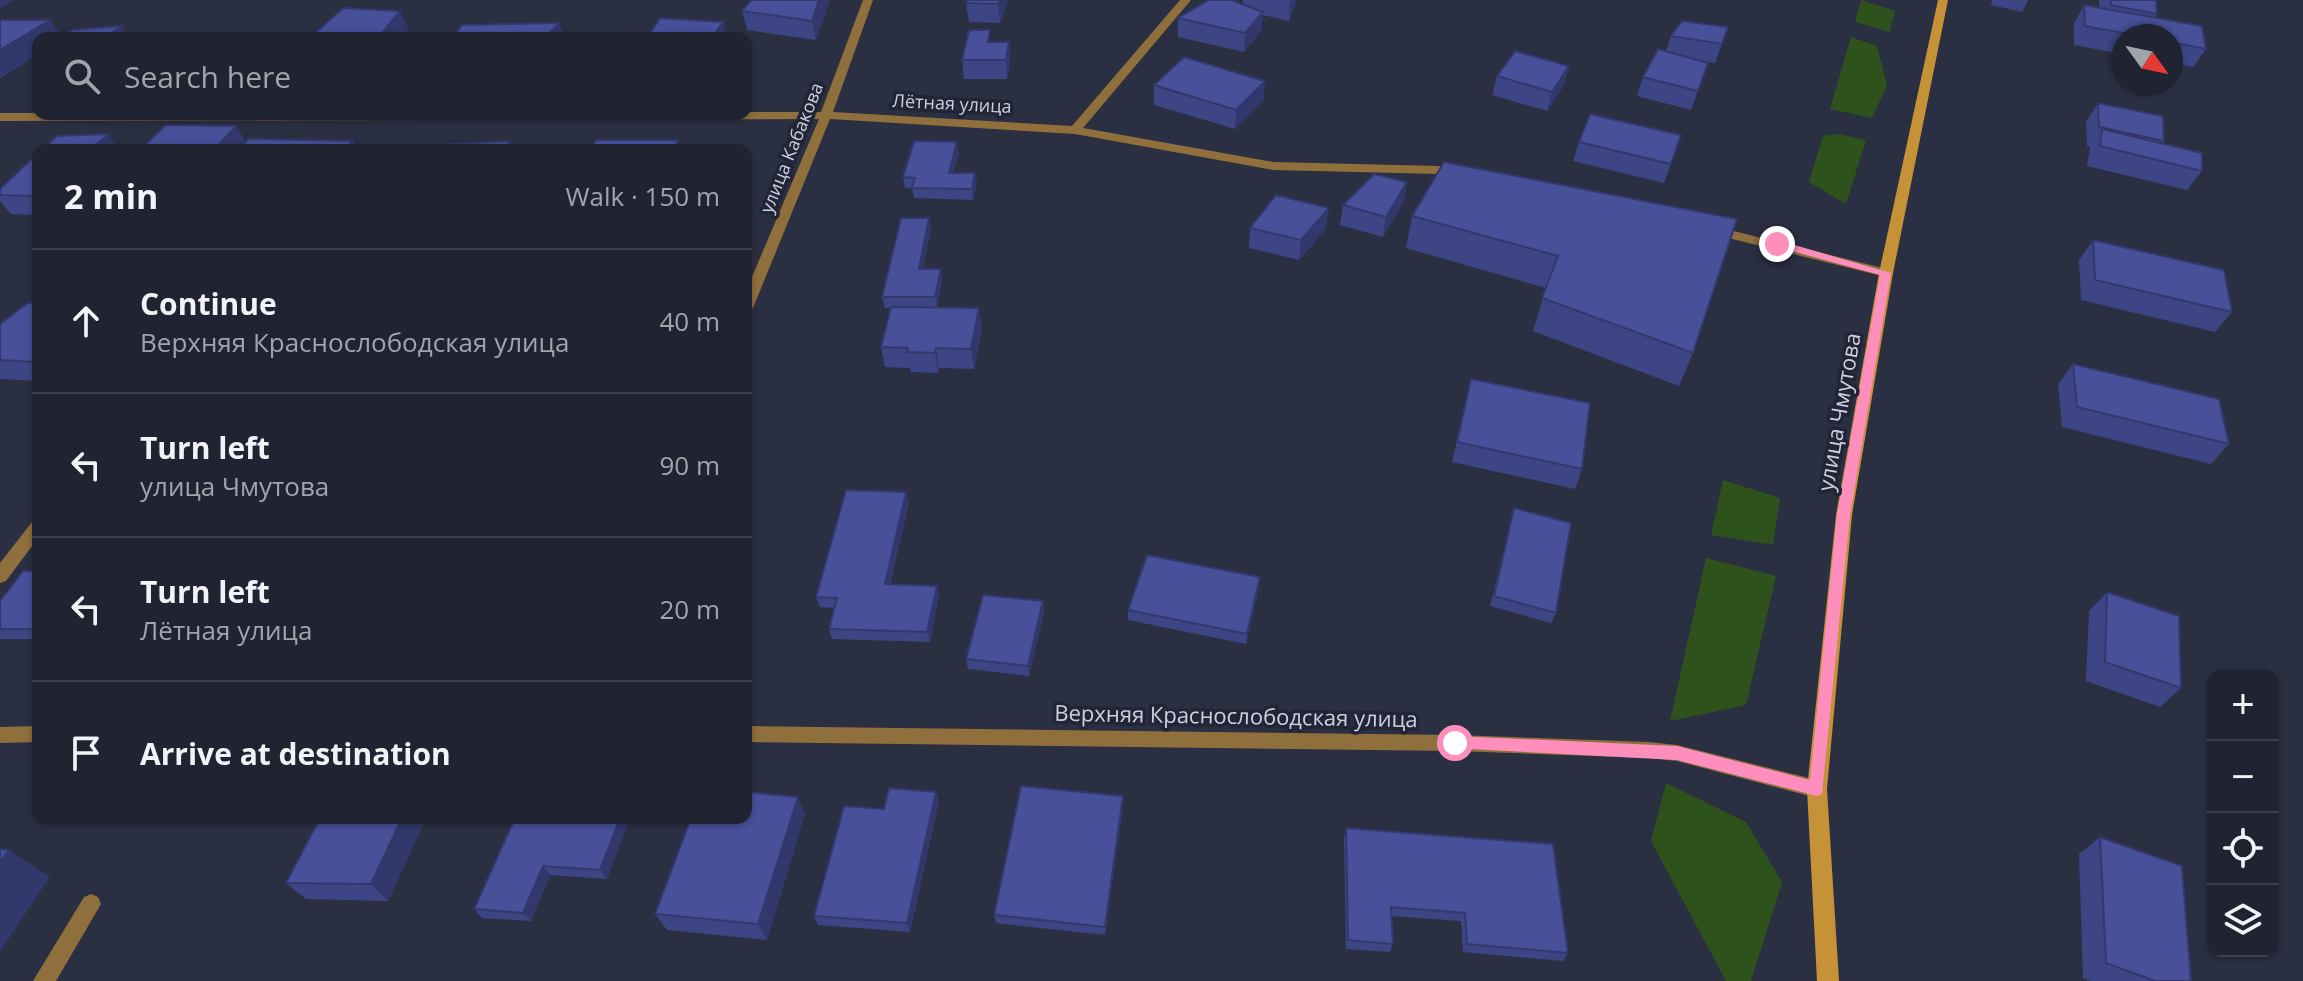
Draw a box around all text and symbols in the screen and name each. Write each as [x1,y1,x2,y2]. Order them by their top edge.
north arrow [2111,24,2183,96]
search box [32,32,752,120]
icon: search [60,54,104,98]
text: Search here [124,56,291,97]
street label: улица Кабакова [754,79,828,216]
street label: Лётная улица [892,88,1012,118]
text: 2 min [64,173,158,219]
text: Walk · 150 m [566,178,720,214]
route end [1759,226,1795,262]
text: Continue [140,283,277,324]
icon: ahead [64,299,108,343]
text: 40 m [659,303,720,339]
text: Верхняя Краснослободская улица [140,324,569,360]
street label: улица Чмутова [1809,330,1867,493]
text: Turn left [140,427,270,468]
icon: left [64,443,108,487]
text: 90 m [659,447,720,483]
text: улица Чмутова [140,468,329,504]
text: Turn left [140,571,270,612]
icon: left [64,587,108,631]
text: 20 m [659,591,720,627]
text: Лётная улица [140,612,312,648]
map controls [2207,669,2279,957]
button: + [2207,669,2279,741]
street label: Верхняя Краснослободская улица [1054,697,1418,733]
route start [1437,725,1473,761]
icon: arrive [64,731,108,775]
text: Arrive at destination [140,733,451,774]
button: − [2207,741,2279,813]
button: locate [2207,813,2279,885]
button: layers [2207,885,2279,957]

